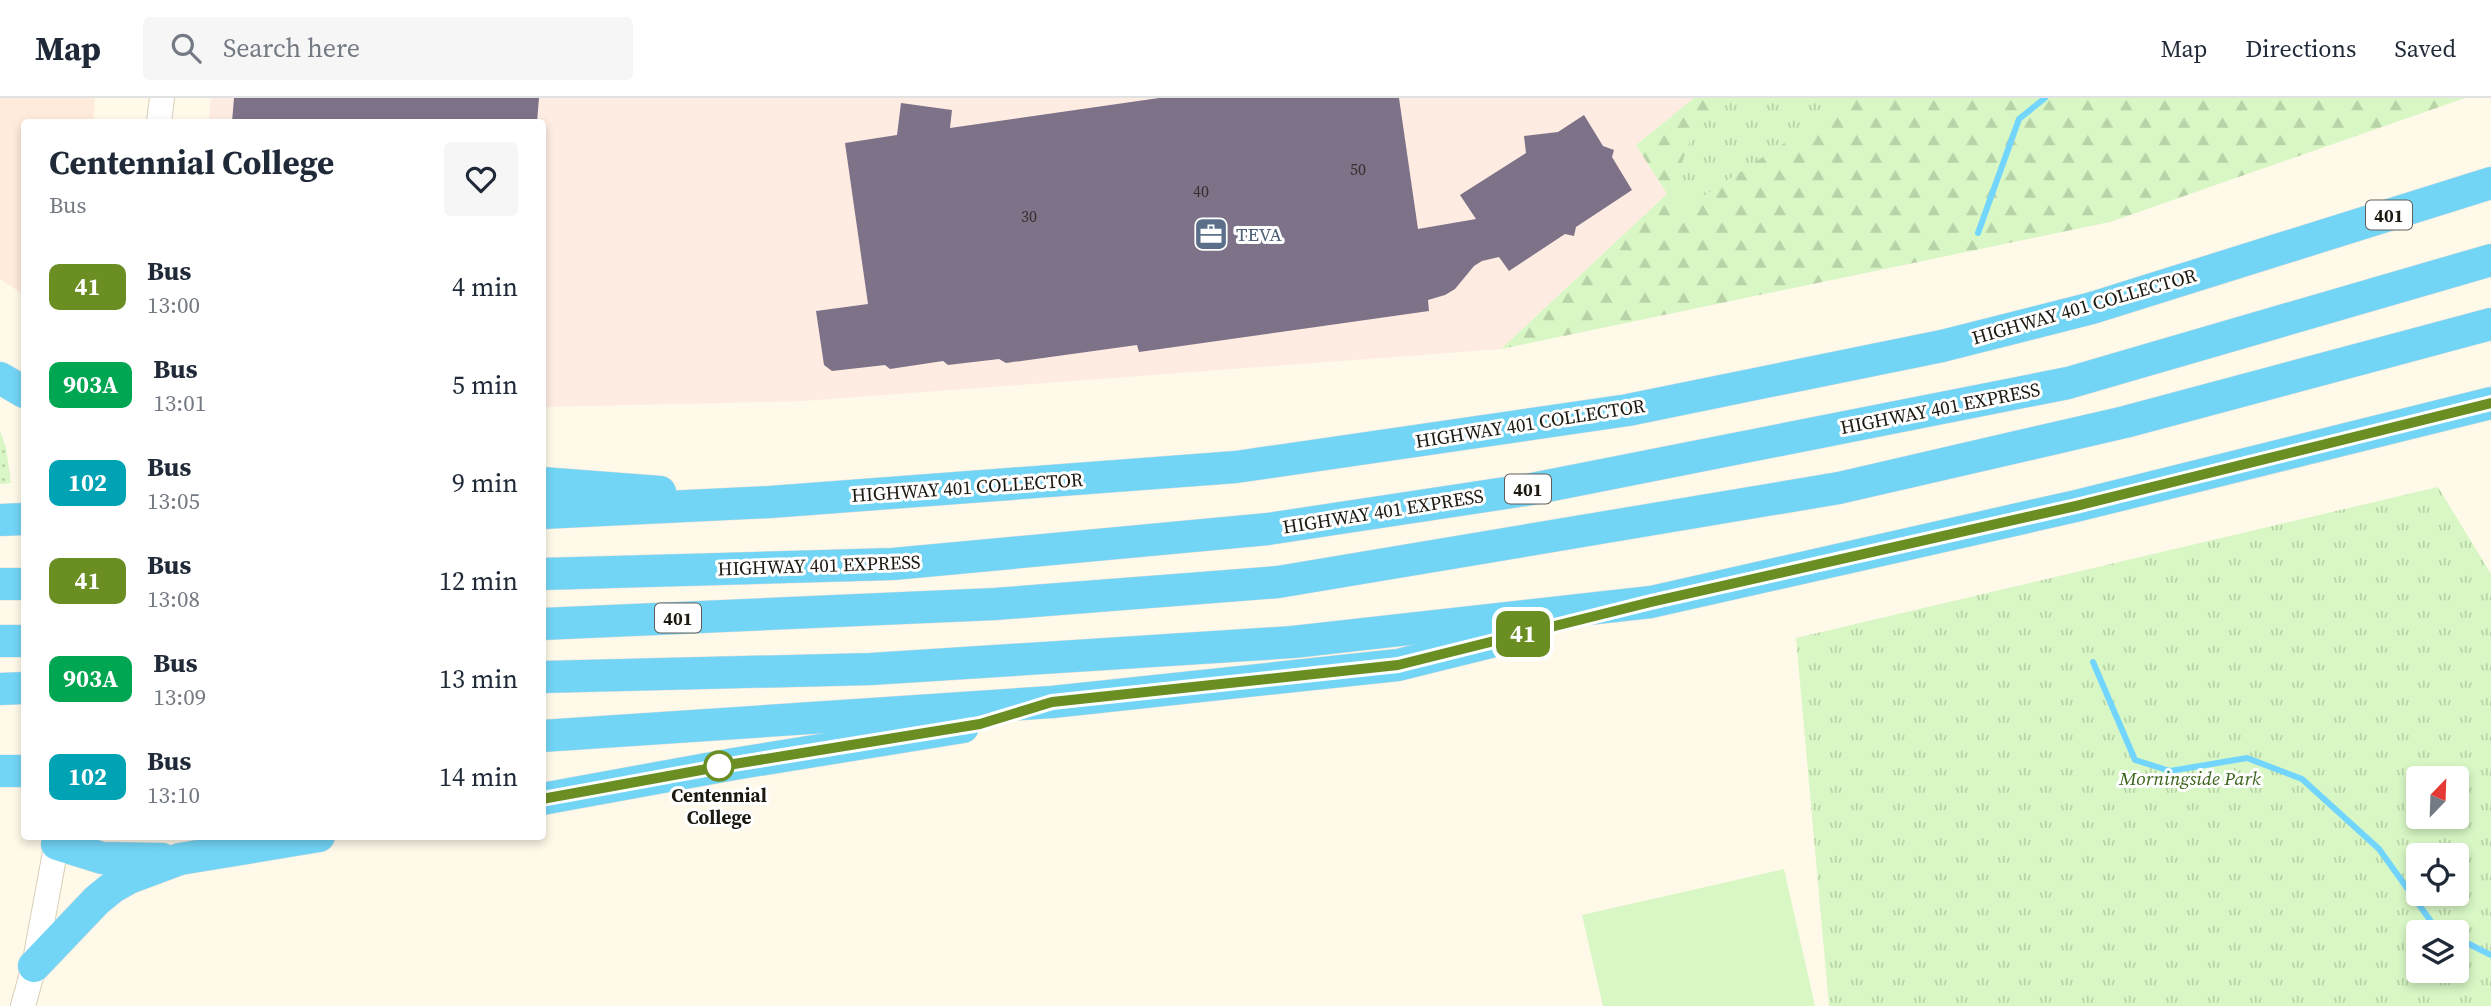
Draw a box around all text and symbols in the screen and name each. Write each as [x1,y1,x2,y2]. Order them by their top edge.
search box [143,17,633,80]
text: Map [35,26,101,71]
icon: search [167,29,205,67]
text: Search here [223,30,360,66]
text: Map [2160,32,2207,65]
text: Directions [2245,32,2356,65]
text: Saved [2394,32,2456,65]
text: Centennial College [49,140,334,185]
button: heart [444,142,518,216]
house number: 50 [1350,158,1366,180]
house number: 40 [1193,180,1209,202]
text: Bus [49,189,86,221]
road number: 401 [2366,201,2412,230]
house number: 30 [1021,205,1037,227]
office icon: TEVA [1192,215,1230,253]
place label: TEVA [1236,221,1282,247]
text: Bus [147,253,191,289]
street label: HIGHWAY 401 COLLECTOR [1969,261,2200,350]
text: 4 min [452,269,518,305]
text: 41 [74,270,101,303]
text: 13:00 [147,289,200,321]
text: Bus [153,351,198,387]
text: 5 min [452,367,518,403]
text: 903A [63,368,118,401]
street label: HIGHWAY 401 EXPRESS [1838,376,2042,440]
text: 13:01 [153,387,206,419]
street label: HIGHWAY 401 COLLECTOR [1413,392,1647,454]
text: Bus [147,449,191,485]
text: 9 min [452,465,518,501]
text: 102 [68,466,107,499]
street label: HIGHWAY 401 COLLECTOR [850,466,1084,508]
road number: 401 [1505,474,1551,503]
street label: HIGHWAY 401 EXPRESS [1281,482,1485,540]
text: 13:05 [147,485,200,517]
text: Bus [147,547,191,583]
street label: HIGHWAY 401 EXPRESS [717,548,921,582]
text: 12 min [439,563,518,599]
text: 41 [74,564,101,597]
text: 13:08 [147,583,200,615]
road number: 401 [655,604,701,632]
line badge: 41 [1492,611,1554,657]
text: 41 [1510,617,1536,650]
text: Bus [153,645,198,681]
text: 13 min [439,661,518,697]
text: 903A [63,662,118,695]
text: 13:09 [153,681,206,713]
text: Bus [147,743,191,779]
marker: Centennial College [704,751,734,781]
text: 14 min [439,759,518,795]
text: 102 [68,760,107,793]
park label: Morningside Park [2118,765,2261,791]
north arrow [2406,766,2469,830]
map controls [2406,766,2469,983]
text: 13:10 [147,779,200,811]
place label: Centennial College [671,782,767,830]
button: locate [2406,843,2469,906]
button: layers [2406,920,2469,983]

